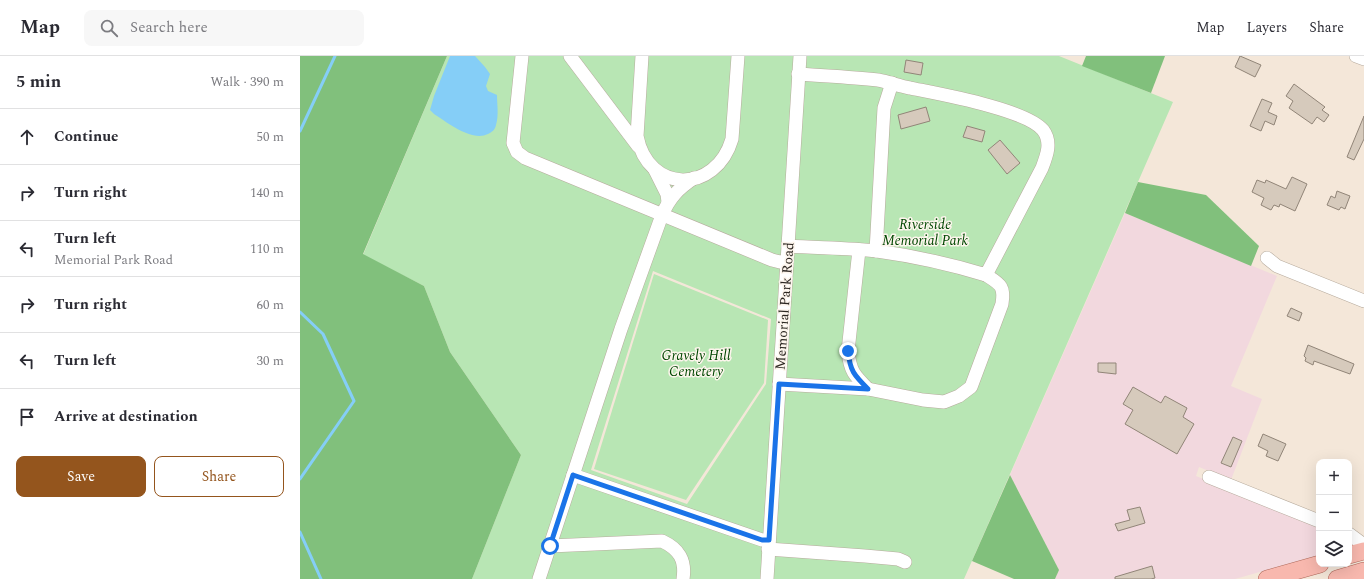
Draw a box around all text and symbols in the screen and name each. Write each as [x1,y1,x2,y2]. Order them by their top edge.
search box [84,10,364,46]
text: Map [20,13,60,42]
text: Search here [130,16,208,39]
icon: search [98,17,120,39]
text: Map [1196,17,1225,38]
text: Layers [1247,17,1287,38]
text: Share [1309,17,1344,38]
text: 5 min [16,69,61,95]
text: Walk · 390 m [210,72,284,92]
text: Continue [54,125,119,148]
icon: ahead [16,126,38,148]
text: 50 m [257,127,284,147]
text: Turn right [54,181,127,204]
icon: right [16,182,38,204]
text: 140 m [250,183,284,203]
park label: Riverside Memorial Park [882,214,969,251]
text: Turn left [54,227,116,250]
icon: left [16,238,38,260]
text: 110 m [250,239,284,259]
street label: Memorial Park Road [770,241,799,371]
text: Memorial Park Road [54,250,173,270]
text: Turn right [54,293,127,316]
icon: right [16,294,38,316]
text: 60 m [257,295,284,315]
route end [839,342,857,360]
park label: Gravely Hill Cemetery [661,345,731,382]
text: Turn left [54,349,116,372]
icon: left [16,350,38,372]
text: 30 m [257,351,284,371]
text: Arrive at destination [54,405,198,428]
icon: arrive [16,406,38,428]
button: Save [16,456,146,497]
button: Share [154,456,284,497]
map controls [1316,459,1352,567]
button: + [1316,459,1352,495]
button: − [1316,495,1352,531]
button: layers [1316,531,1352,567]
route start [541,537,559,555]

